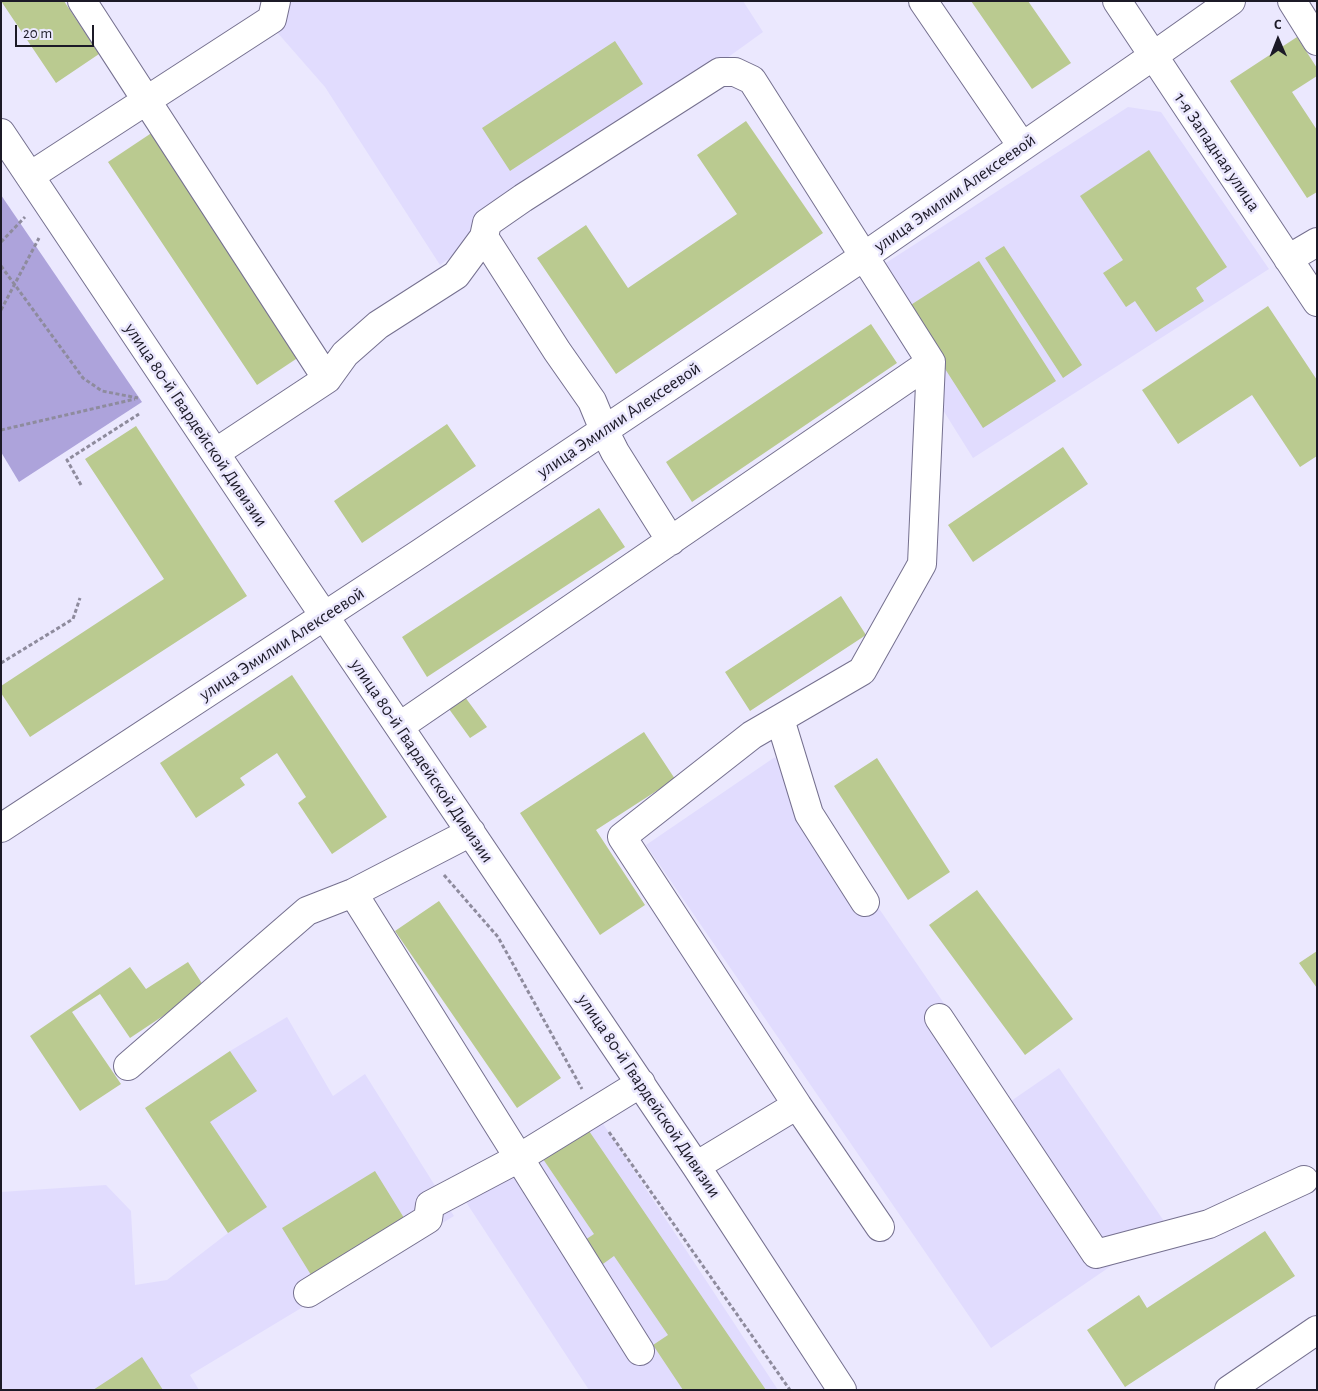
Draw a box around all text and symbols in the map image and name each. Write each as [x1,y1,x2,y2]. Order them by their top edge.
scale bar [18,15,96,47]
north arrow [1253,15,1303,65]
text: С [1274,18,1282,32]
text: 20 m [23,26,52,41]
street label: 1-я Западная улица [1169,89,1265,215]
street label: улица Эмилии Алексеевой [870,129,1040,257]
street label: улица 80-й Гвардейской Дивизии [120,319,272,531]
street label: улица Эмилии Алексеевой [533,357,705,483]
street label: улица Эмилии Алексеевой [195,583,369,705]
street label: улица 80-й Гвардейской Дивизии [346,655,498,867]
street label: улица 80-й Гвардейской Дивизии [573,990,725,1202]

